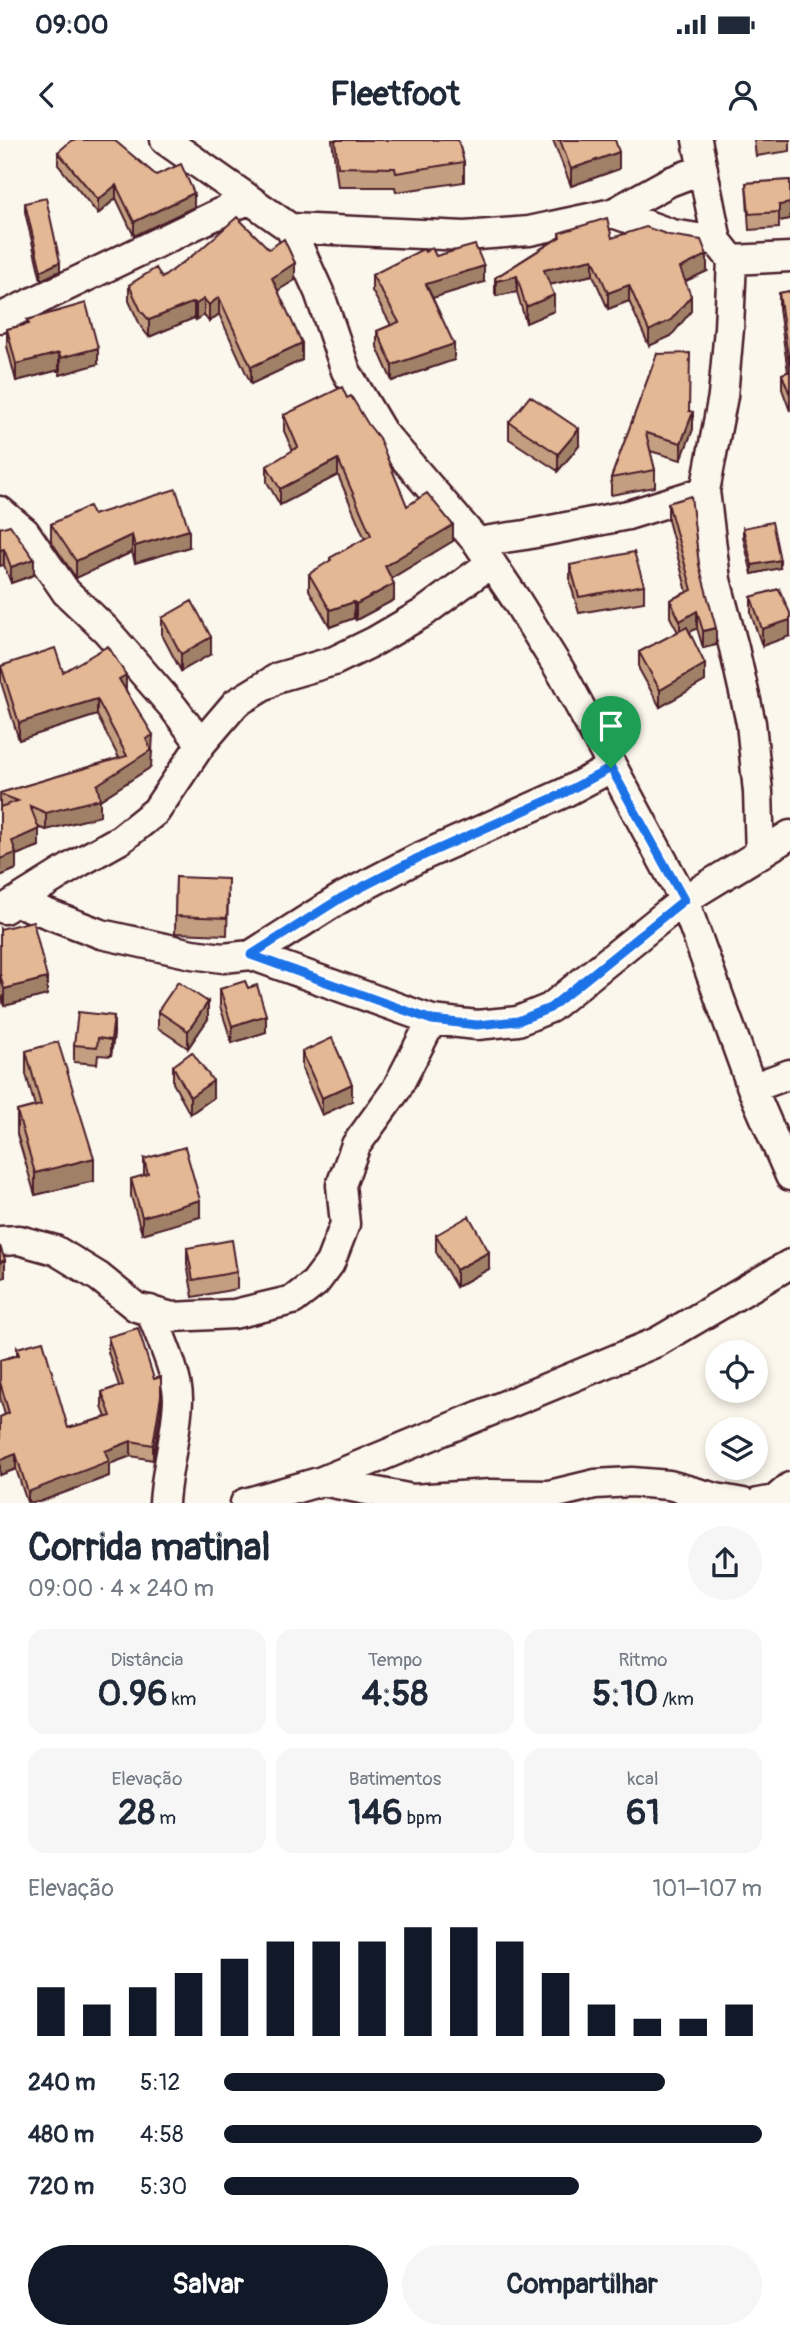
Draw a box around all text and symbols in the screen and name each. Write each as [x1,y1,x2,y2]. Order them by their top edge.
text: 09:00 [35,9,109,41]
text: Fleetfoot [330,75,460,115]
icon: back [28,76,66,114]
icon: person [724,76,762,114]
pin [581,696,641,768]
icon: arrive [592,707,630,745]
map controls [705,1340,768,1480]
button: locate [705,1340,768,1403]
button: layers [705,1417,768,1480]
text: Corrida matinal [28,1524,270,1572]
button: share [688,1526,762,1600]
text: 09:00 · 4 × 240 m [28,1574,214,1603]
text: Distância [111,1648,183,1672]
text: Tempo [368,1648,422,1672]
text: Ritmo [618,1648,668,1672]
text: 0.96 [98,1672,168,1716]
text: 4:58 [362,1672,428,1716]
text: 5:10 [592,1672,658,1716]
text: km [168,1687,196,1711]
text: /km [658,1687,694,1711]
text: Elevação [111,1767,183,1791]
text: Batimentos [349,1767,441,1791]
text: kcal [628,1767,658,1791]
text: 28 [118,1791,155,1835]
text: 146 [348,1791,403,1835]
text: 61 [626,1791,660,1835]
text: m [155,1806,176,1830]
text: bpm [403,1806,442,1830]
text: Elevação [28,1874,114,1903]
text: 101–107 m [652,1874,762,1903]
text: 240 m [28,2068,95,2097]
text: 5:12 [140,2068,180,2097]
text: 480 m [28,2120,94,2149]
text: 4:58 [140,2120,184,2149]
text: 720 m [28,2172,94,2201]
text: 5:30 [140,2172,187,2201]
button: Salvar [28,2245,388,2325]
button: Compartilhar [402,2245,762,2325]

